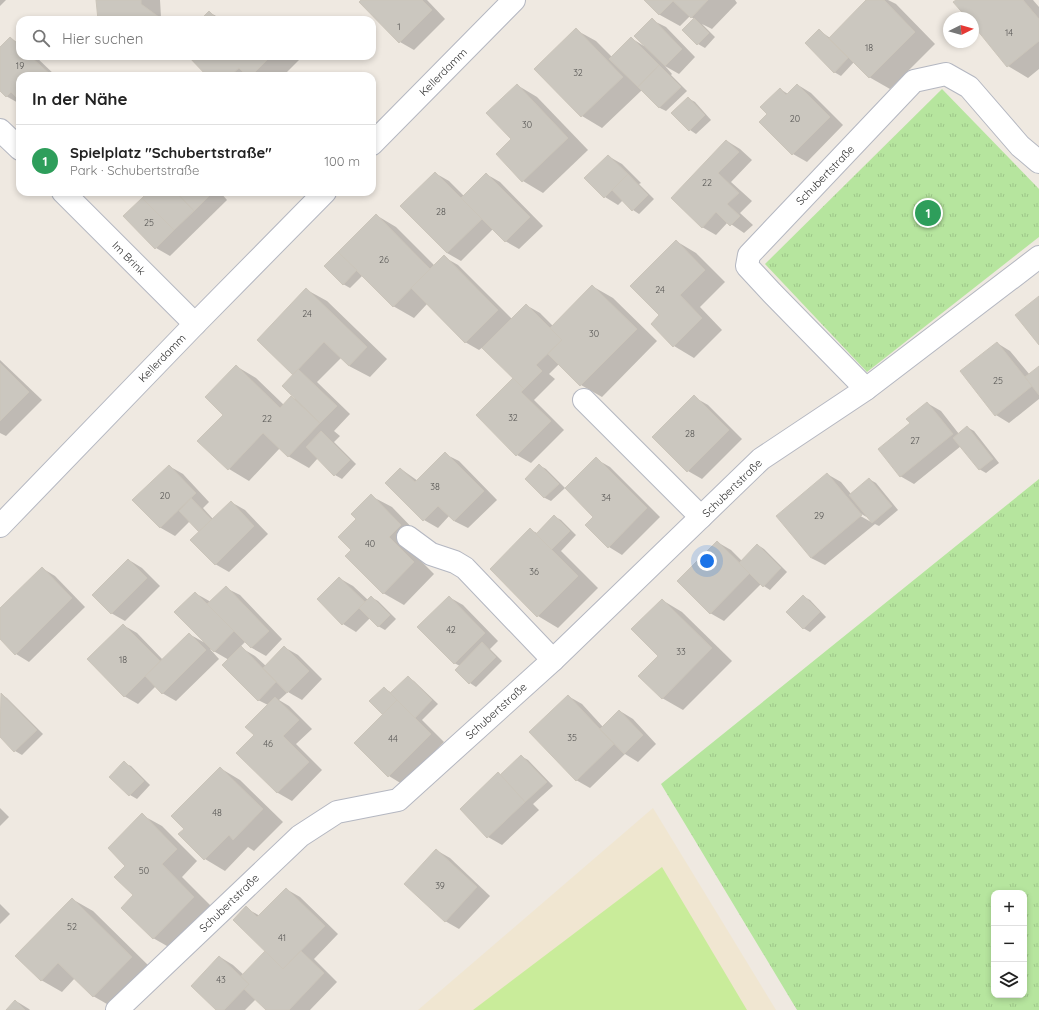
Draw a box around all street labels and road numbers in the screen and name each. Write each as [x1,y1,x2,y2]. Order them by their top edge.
street label: Kellerdamm [416,45,470,99]
street label: Schubertstraße [793,142,857,208]
street label: Im Brink [109,238,149,278]
street label: Kellerdamm [135,331,189,385]
street label: Schubertstraße [699,456,765,520]
street label: Schubertstraße [462,680,530,742]
street label: Schubertstraße [196,871,262,935]

